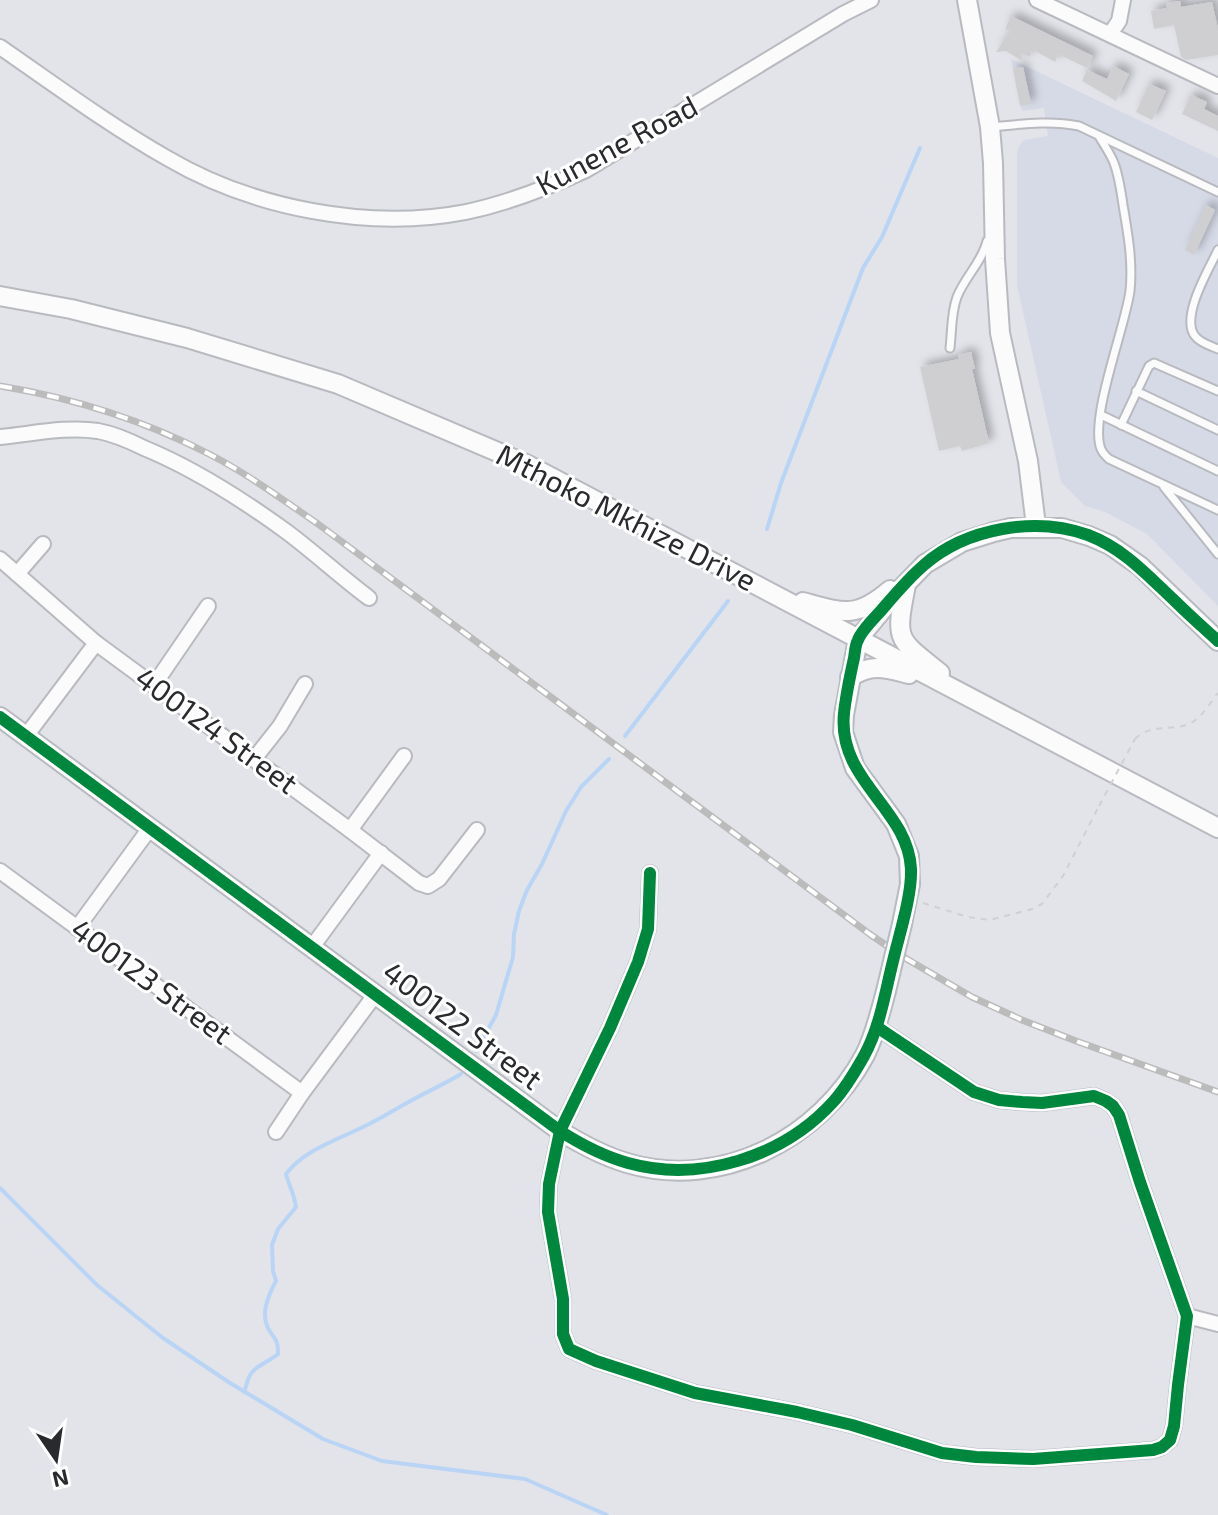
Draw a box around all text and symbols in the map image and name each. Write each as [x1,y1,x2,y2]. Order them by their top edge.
street label: Kunene Road [529,87,703,202]
street label: Mthoko Mkhize Drive [491,435,763,597]
street label: 400124 Street [129,658,305,800]
street label: 400123 Street [65,910,240,1051]
street label: 400122 Street [376,953,550,1096]
north arrow [16,1419,96,1499]
text: N [50,1465,71,1494]

